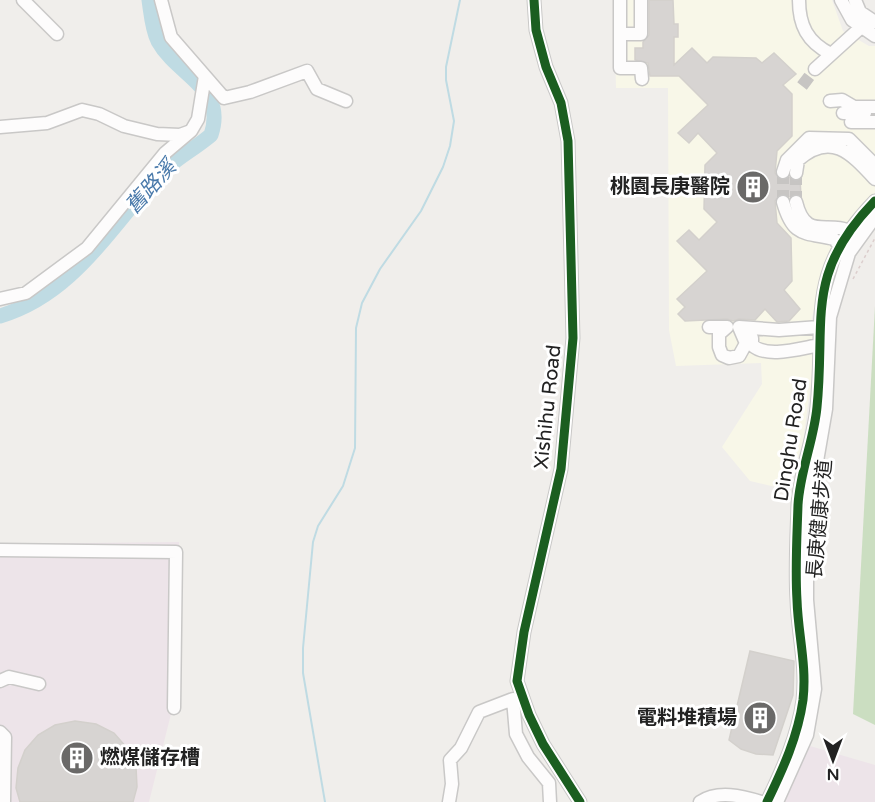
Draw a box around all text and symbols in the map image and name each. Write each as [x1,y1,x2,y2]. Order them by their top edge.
water label: 舊路溪 [121,153,183,219]
building icon: 桃園長庚醫院 [735,169,771,205]
place label: 桃園長庚醫院 [610,175,730,199]
street label: Xishihu Road [530,344,566,470]
street label: Dinghu Road [769,377,813,503]
street label: 長庚健康步道 [803,458,837,580]
building icon: 電料堆積場 [742,700,778,736]
place label: 電料堆積場 [637,706,737,730]
north arrow [803,730,863,790]
building icon: 燃煤儲存槽 [59,740,95,776]
place label: 燃煤儲存槽 [100,746,200,770]
text: N [827,764,839,784]

